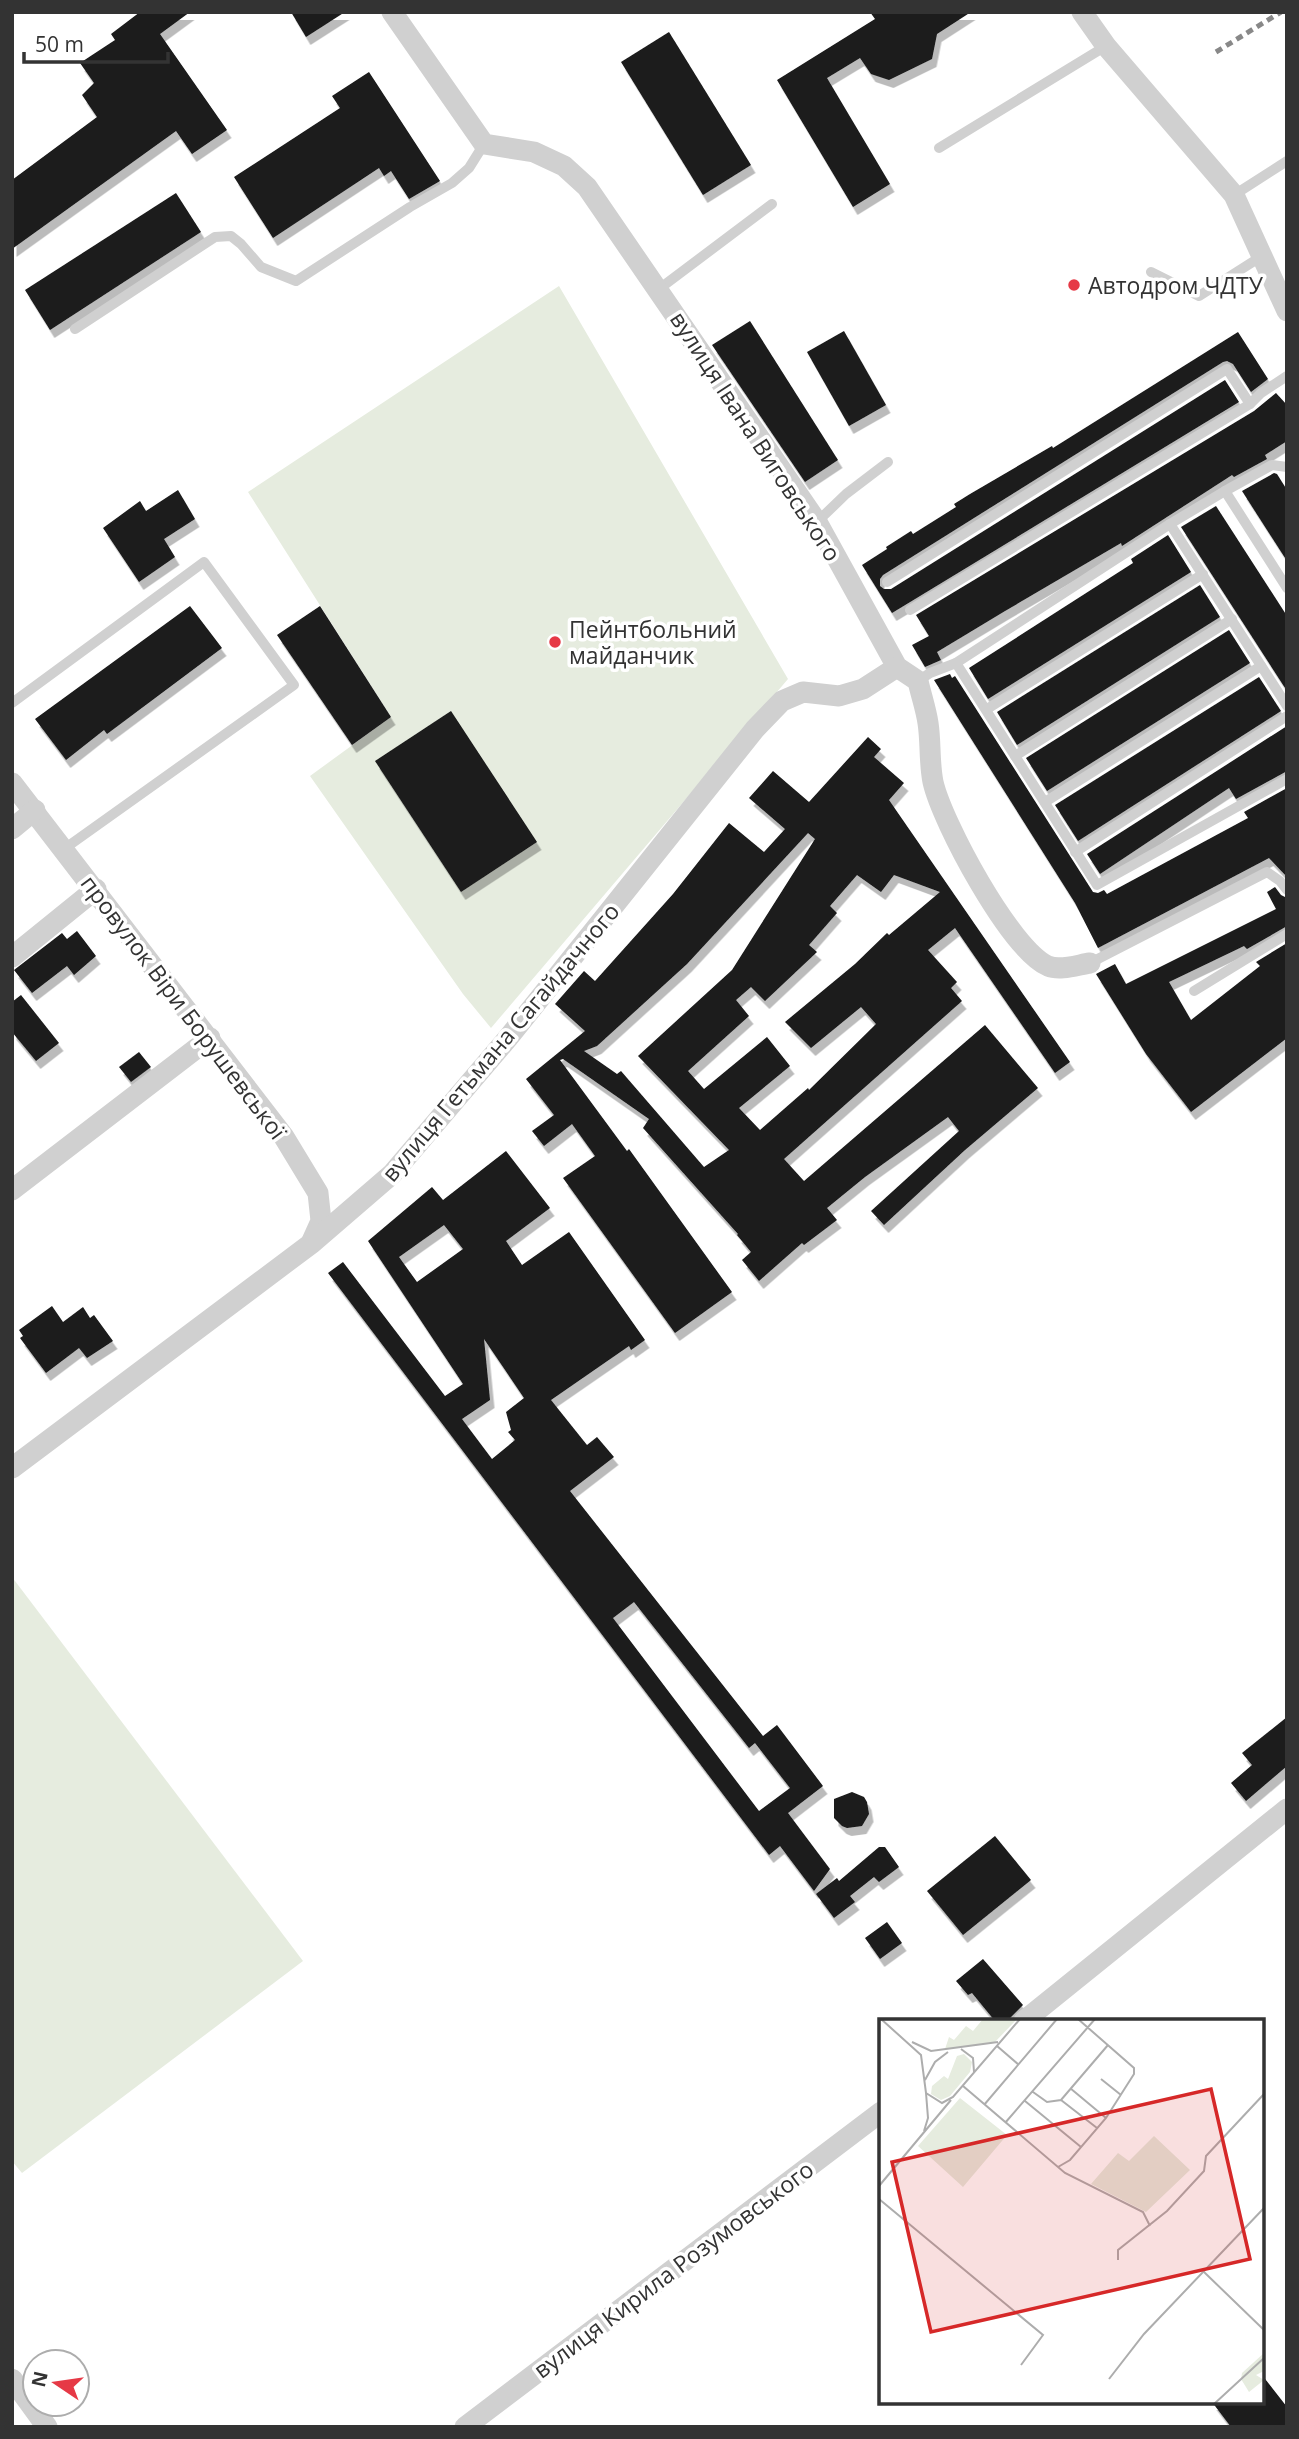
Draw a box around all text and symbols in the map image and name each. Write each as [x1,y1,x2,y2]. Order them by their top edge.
scale bar [24,21,168,65]
text: 50 m [35,30,84,58]
place label: Автодром ЧДТУ [1088,269,1264,301]
marker: Автодром ЧДТУ [1066,277,1082,293]
street label: вулиця Івана Виговського [663,305,849,567]
place label: Пейнтбольний майданчик [569,613,737,671]
marker: Пейнтбольний майданчик [547,634,563,650]
street label: провулок Віри Борушевської [74,868,295,1147]
street label: вулиця Гетьмана Сагайдачного [374,896,626,1188]
inset map [879,2019,1264,2404]
street label: вулиця Кирила Розумовського [526,2153,820,2385]
north arrow [21,2348,91,2418]
text: N [25,2369,54,2390]

